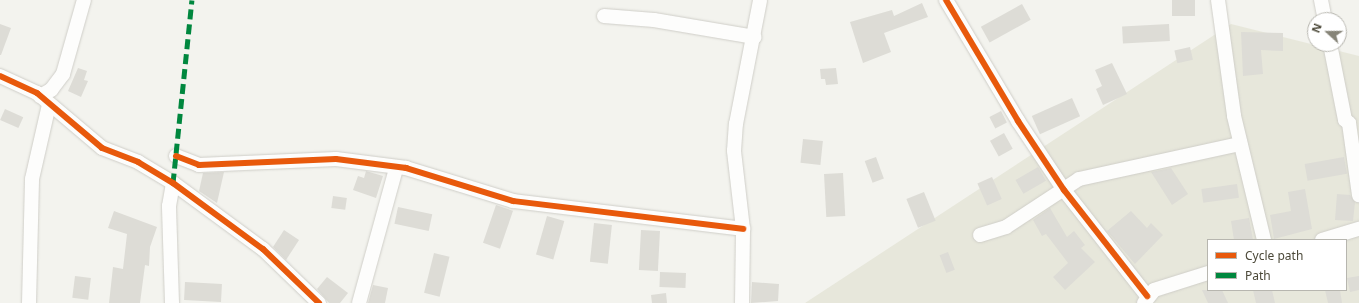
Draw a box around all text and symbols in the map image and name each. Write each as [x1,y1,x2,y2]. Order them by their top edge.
north arrow [1307,12,1347,52]
text: N [1308,21,1325,35]
legend [1207,239,1347,291]
text: Cycle path [1245,247,1303,264]
text: Path [1245,267,1271,284]

